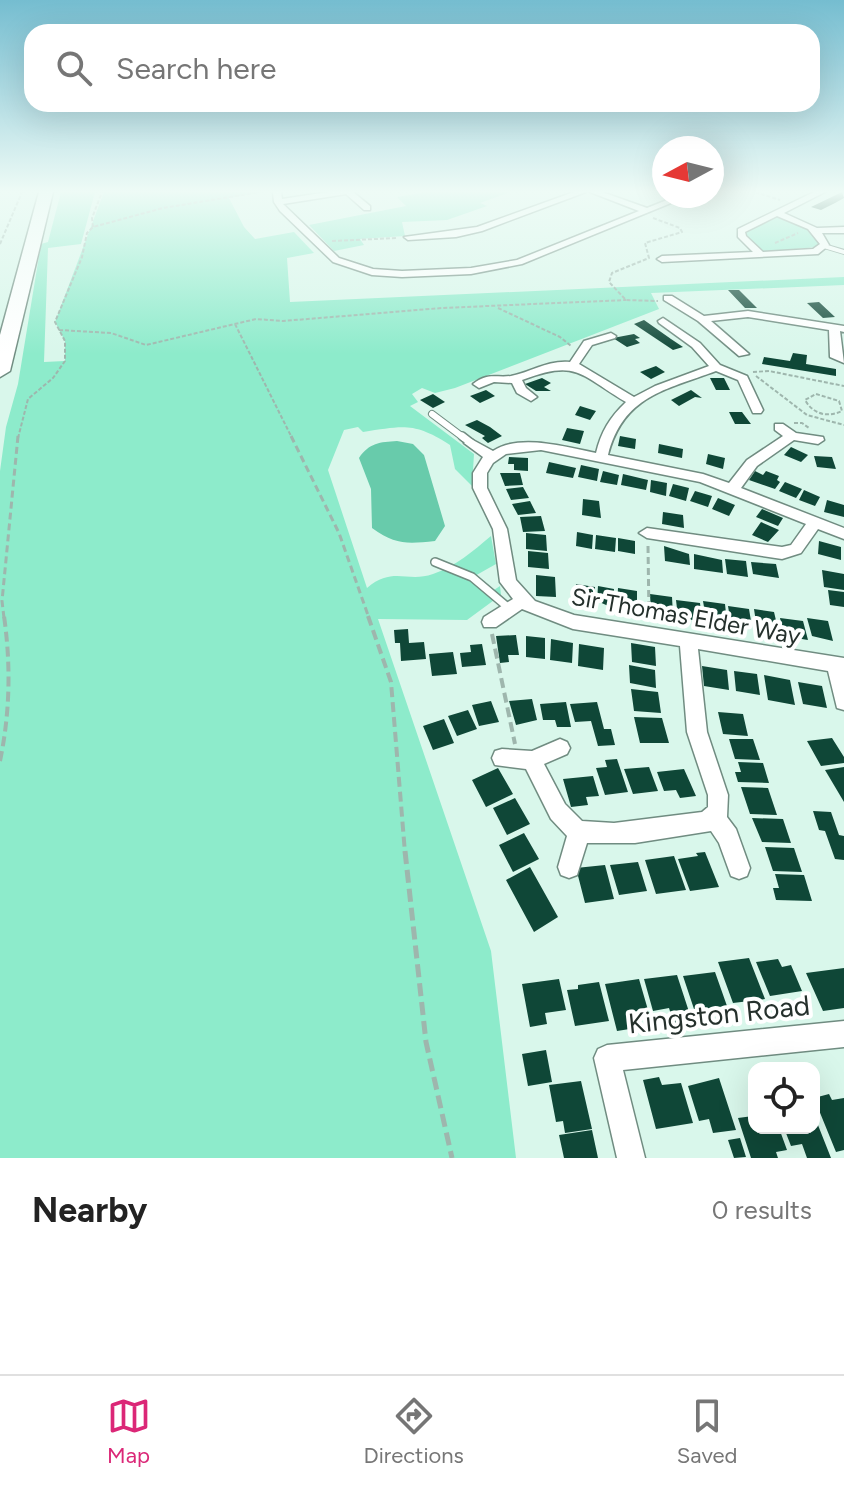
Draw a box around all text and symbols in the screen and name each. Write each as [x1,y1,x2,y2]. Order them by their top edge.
search box [24,24,820,112]
icon: search [52,46,96,90]
text: Search here [116,50,276,87]
north arrow [652,136,724,208]
street label: Sir Thomas Elder Way [569,582,803,650]
street label: Kingston Road [627,988,811,1040]
map controls [748,1062,820,1134]
button: locate [748,1062,820,1134]
text: Nearby [32,1190,147,1231]
text: 0 results [712,1194,812,1226]
tab: Map [107,1394,151,1469]
tab: Directions [364,1394,464,1469]
tab: Saved [677,1394,737,1469]

